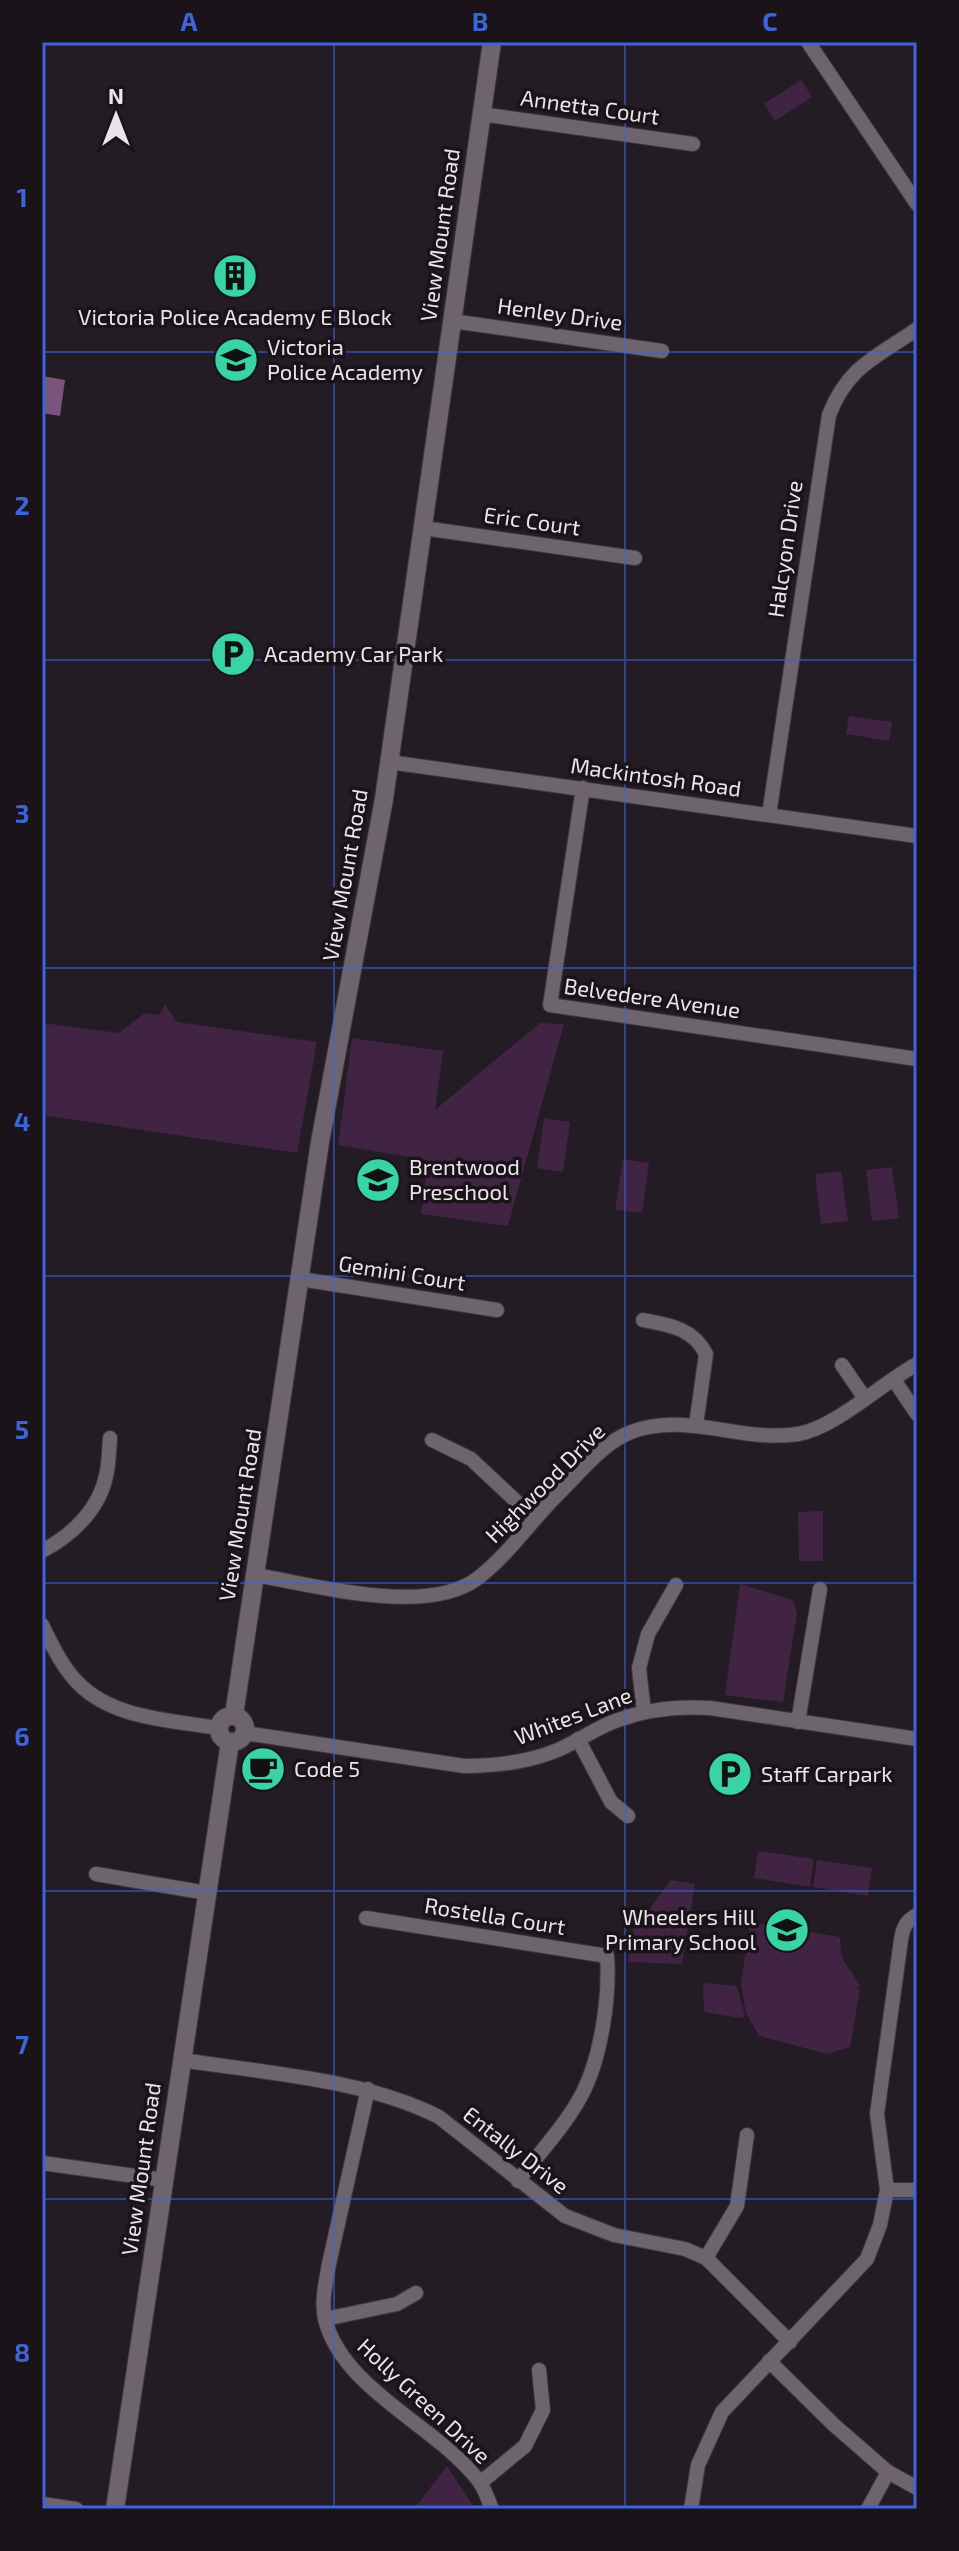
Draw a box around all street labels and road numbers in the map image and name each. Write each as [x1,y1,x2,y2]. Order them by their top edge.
street label: Annetta Court [519,83,661,129]
street label: View Mount Road [414,147,464,323]
street label: Henley Drive [496,291,624,335]
street label: Halcyon Drive [762,479,806,619]
street label: Eric Court [482,500,582,540]
street label: Mackintosh Road [569,751,743,801]
street label: View Mount Road [316,787,372,963]
street label: Belvedere Avenue [562,972,742,1022]
street label: Gemini Court [337,1249,468,1295]
street label: Highwood Drive [479,1417,609,1547]
street label: View Mount Road [213,1427,265,1603]
street label: Whites Lane [510,1681,635,1749]
street label: Rostella Court [423,1891,567,1939]
street label: View Mount Road [115,2081,165,2257]
street label: Entally Drive [459,2100,574,2198]
street label: Holly Green Drive [353,2332,496,2468]

